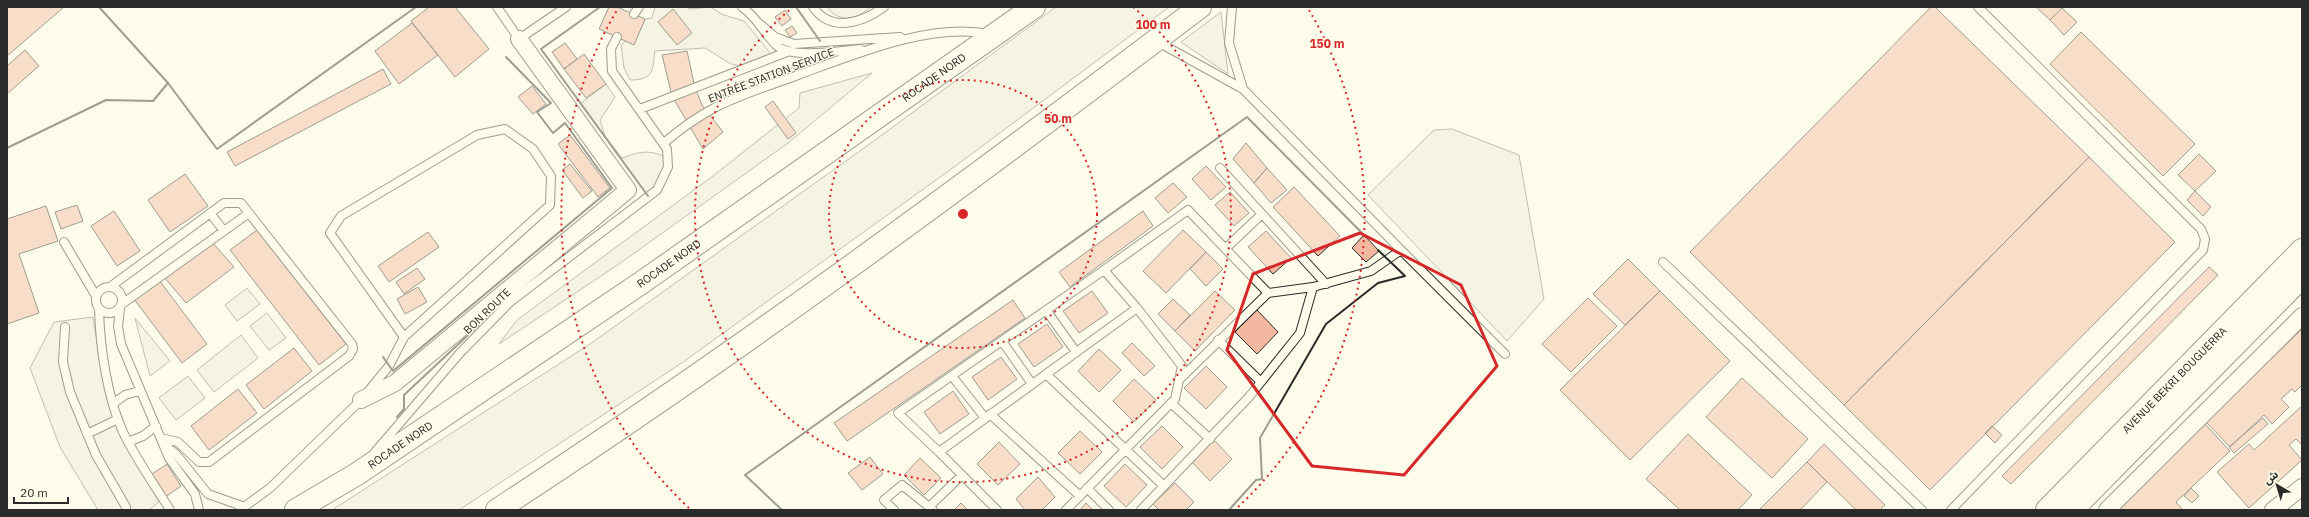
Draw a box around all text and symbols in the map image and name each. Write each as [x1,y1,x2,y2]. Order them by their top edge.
text: 100 m [1135,17,1171,32]
text: 150 m [1309,36,1345,51]
street label: ENTRÉE STATION SERVICE [706,44,836,106]
street label: ROCADE NORD [899,50,969,105]
text: 50 m [1044,111,1072,126]
centre of rings [956,207,970,221]
street label: ROCADE NORD [634,236,703,291]
street label: BON ROUTE [460,285,514,337]
street label: AVENUE BEKRI BOUGUERRA [2119,324,2230,436]
street label: ROCADE NORD [365,418,435,472]
north arrow [2257,465,2297,505]
text: ش [2261,467,2281,487]
scale bar [14,479,68,505]
text: 20 m [20,485,48,500]

